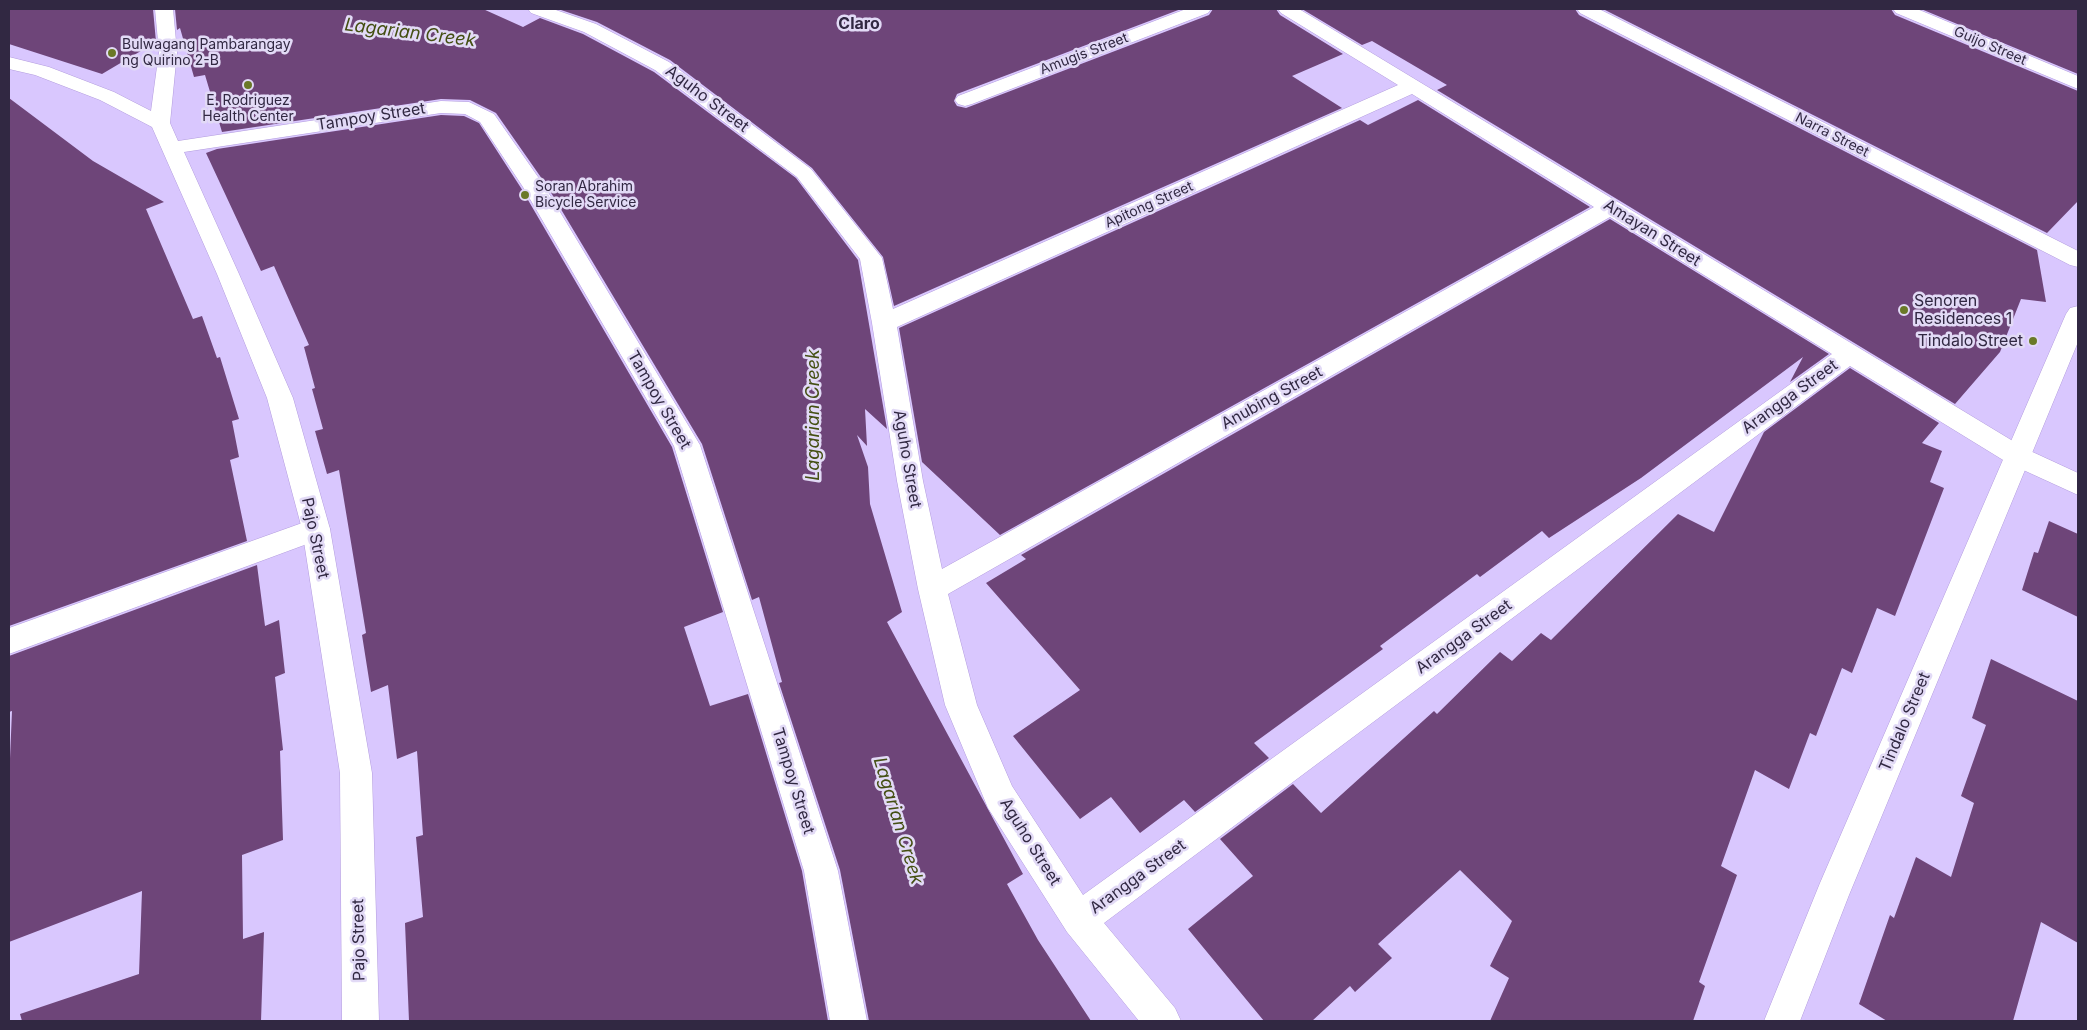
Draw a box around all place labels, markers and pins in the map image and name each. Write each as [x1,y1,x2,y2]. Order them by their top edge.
place label: Bulwagang Pambarangay ng Quirino 2-B [122,37,291,70]
marker: Bulwagang Pambarangay ng Quirino 2-B [106,47,118,59]
marker: E. Rodriguez Health Center [242,79,254,91]
place label: E. Rodriguez Health Center [202,93,294,125]
place label: Soran Abrahim Bicycle Service [535,179,636,212]
marker: Soran Abrahim Bicycle Service [519,189,531,201]
place label: Senoren Residences 1 [1914,291,2012,329]
marker: Senoren Residences 1 [1898,304,1910,316]
place label: Tindalo Street [1917,331,2023,351]
marker: Tindalo Street [2027,335,2039,347]

